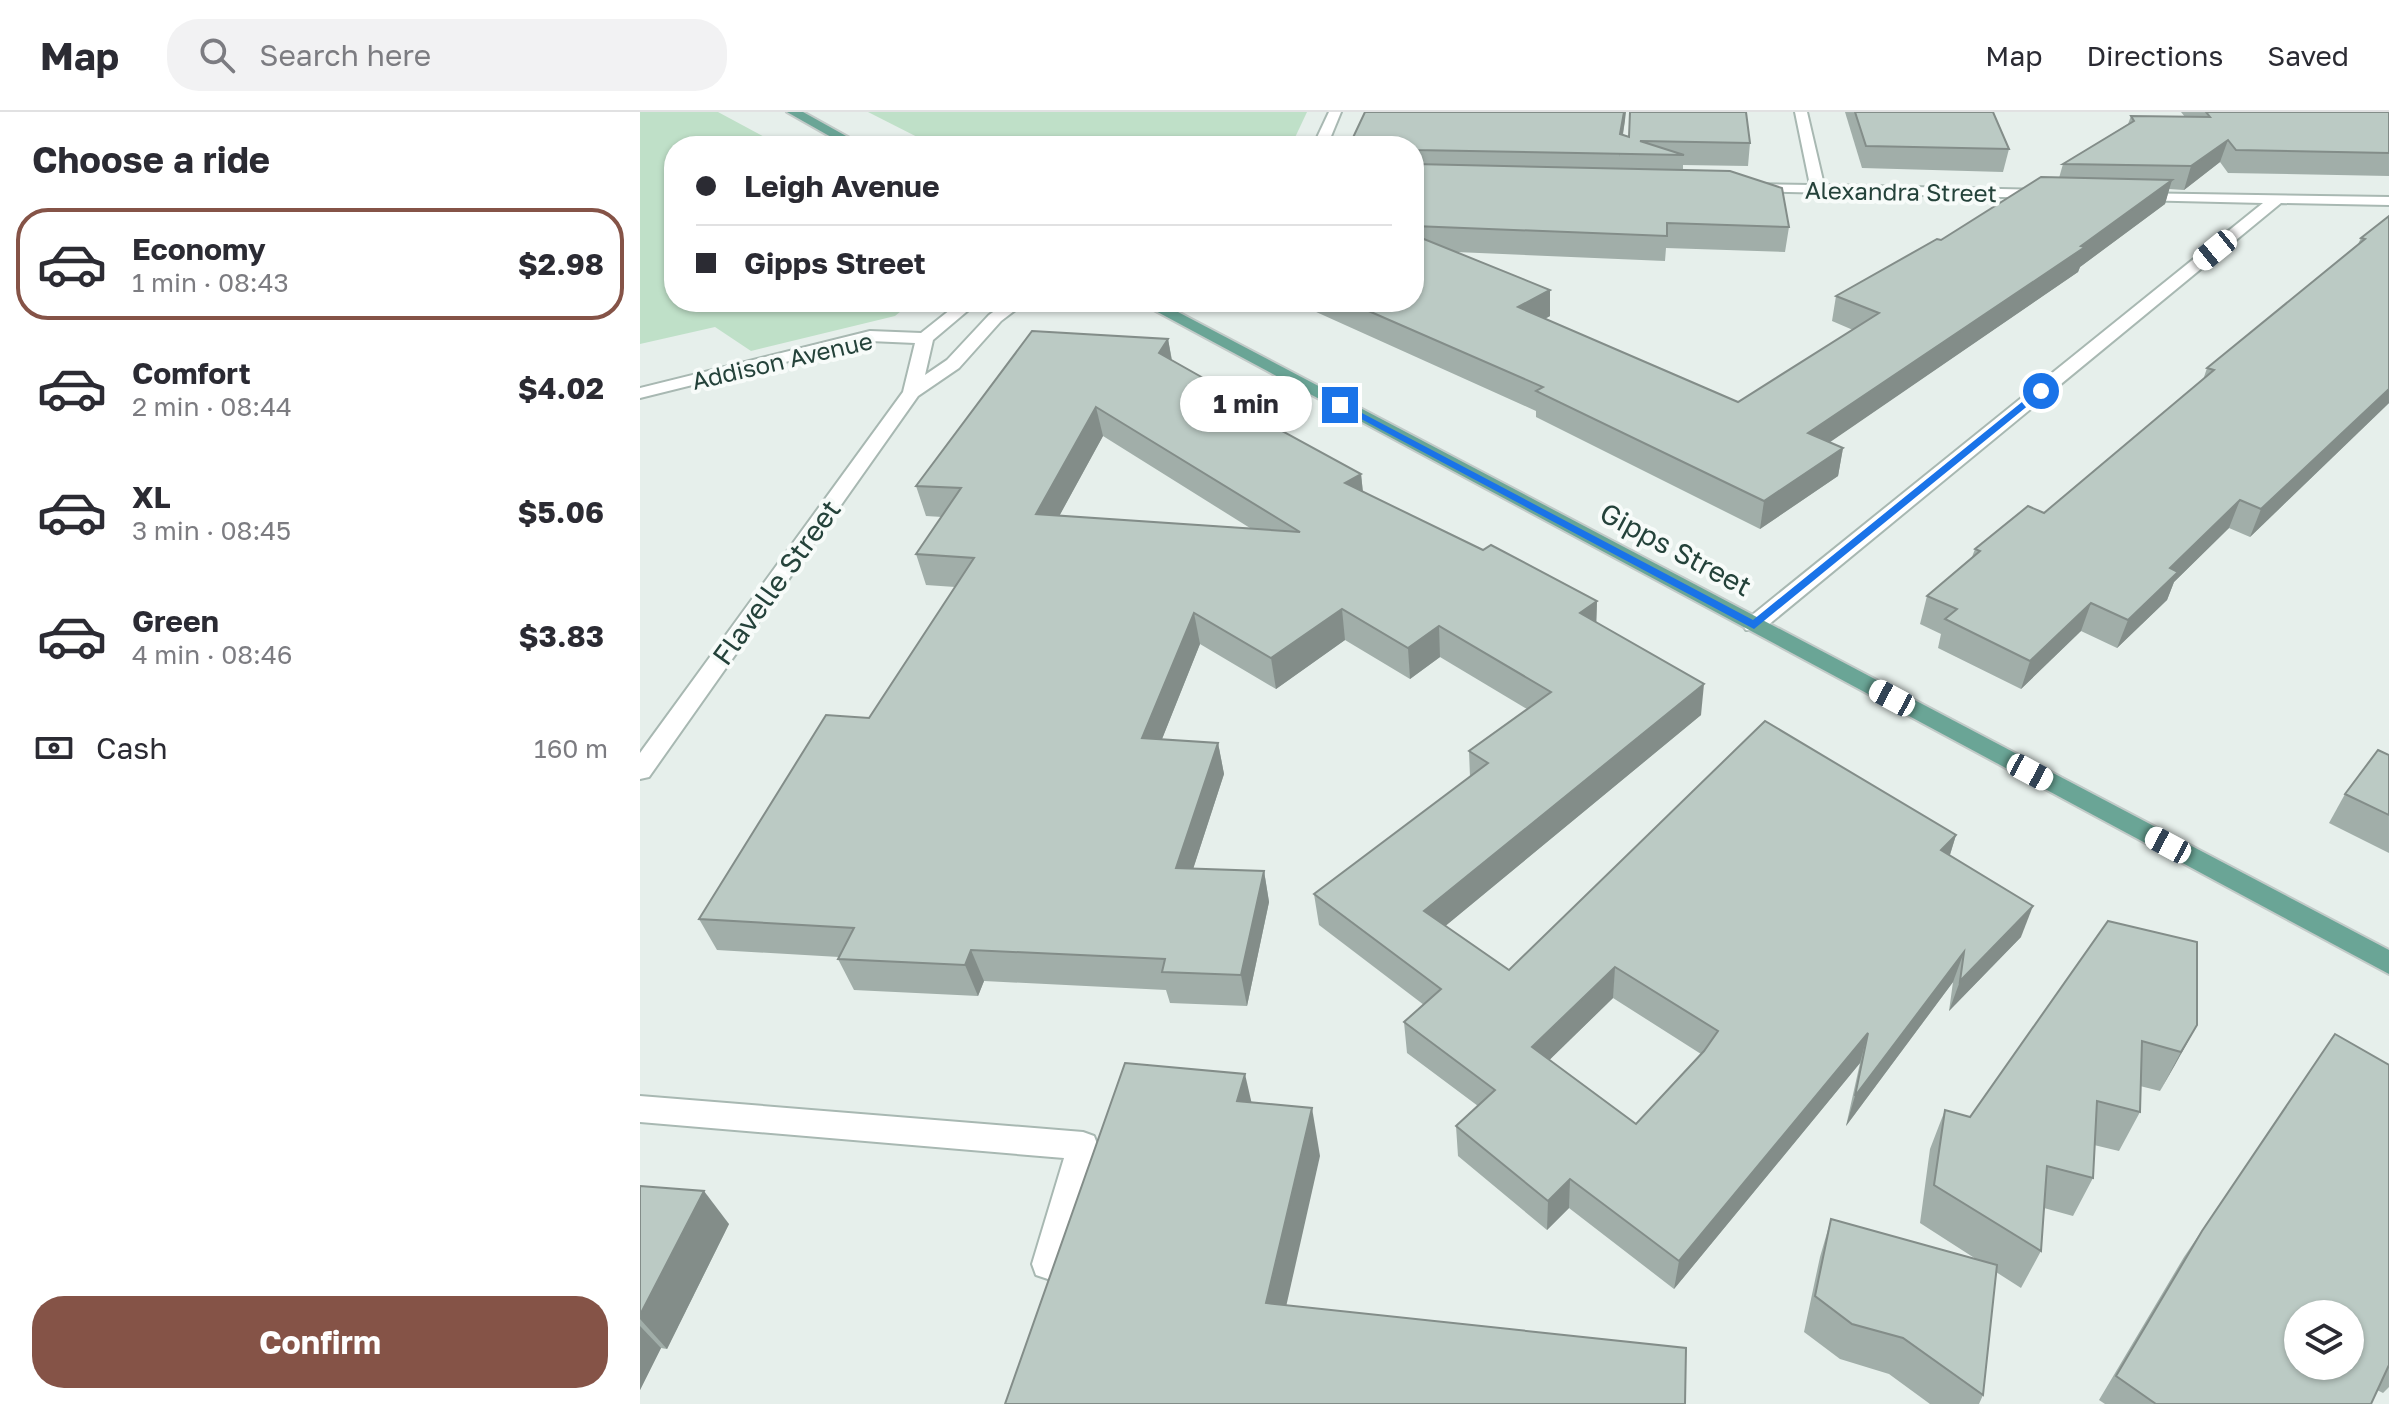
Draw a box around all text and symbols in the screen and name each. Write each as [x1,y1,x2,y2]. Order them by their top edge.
search box [167,19,727,91]
text: Map [40,33,119,78]
icon: search [195,33,239,77]
text: Search here [259,37,431,73]
text: Map [1985,39,2042,72]
text: Directions [2086,39,2223,72]
text: Saved [2267,39,2349,72]
text: Choose a ride [32,138,270,181]
text: Leigh Avenue [744,168,940,204]
street label: Alexandra Street [1805,175,1997,207]
car [2189,226,2241,274]
icon: car [36,228,108,300]
text: Economy [132,231,266,267]
text: Gipps Street [744,245,926,281]
text: $2.98 [518,246,604,282]
text: 1 min · 08:43 [132,267,289,298]
street label: Addison Avenue [689,325,875,395]
icon: car [36,352,108,424]
text: Comfort [132,355,251,391]
text: $4.02 [518,370,604,406]
route start [2023,373,2059,409]
callout: 1 min [1180,377,1312,433]
route end [1322,387,1358,423]
text: 1 min [1213,388,1279,419]
text: 2 min · 08:44 [132,391,292,422]
icon: car [36,476,108,548]
text: XL [132,479,171,515]
street label: Flavelle Street [705,493,847,671]
text: $5.06 [517,494,604,530]
street label: Gipps Street [1595,495,1757,603]
text: 3 min · 08:45 [132,515,291,546]
icon: car [36,600,108,672]
text: Green [132,603,219,639]
text: $3.83 [519,618,604,654]
text: 4 min · 08:46 [132,639,293,670]
car [1865,676,1919,720]
icon: cash [32,726,76,770]
text: Cash [96,730,168,766]
text: 160 m [534,733,608,764]
car [2003,750,2057,794]
car [2141,823,2195,867]
button: Confirm [32,1296,608,1388]
map controls [2284,1300,2364,1380]
button: layers [2284,1300,2364,1380]

